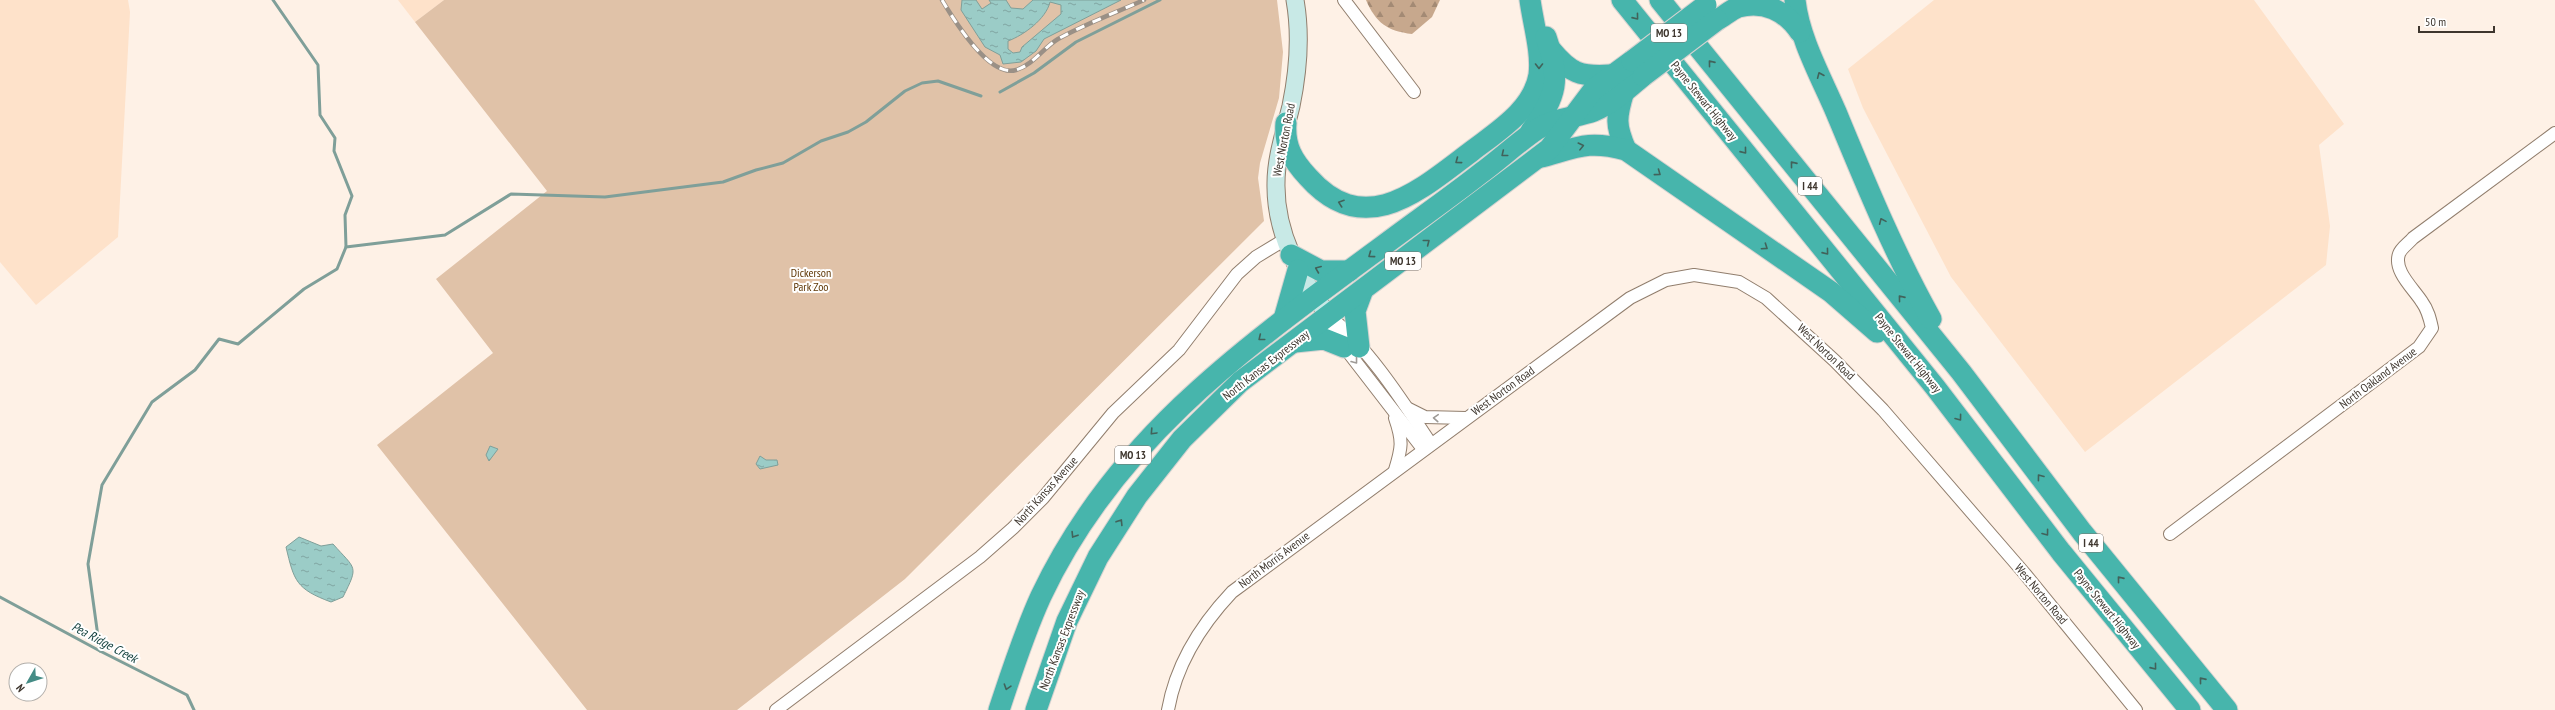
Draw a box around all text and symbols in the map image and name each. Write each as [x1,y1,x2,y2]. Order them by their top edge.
scale bar [2419,8,2494,34]
one-way arrow [1631,12,1638,19]
text: 50 m [2425,14,2446,29]
road number: MO 13 [1651,24,1687,42]
street label: Payne Stewart Highway [1668,58,1741,144]
one-way arrow [1709,61,1716,68]
one-way arrow [1535,63,1543,69]
one-way arrow [1817,71,1825,79]
street label: West Norton Road [1269,102,1298,178]
one-way arrow [1578,142,1585,150]
one-way arrow [1740,146,1747,154]
one-way arrow [1502,150,1509,157]
one-way arrow [1455,157,1462,164]
one-way arrow [1790,162,1797,169]
one-way arrow [1654,168,1661,176]
road number: I 44 [1798,177,1822,195]
one-way arrow [1338,199,1345,207]
one-way arrow [1879,217,1887,225]
one-way arrow [1423,240,1430,247]
one-way arrow [1760,242,1767,249]
one-way arrow [1821,248,1828,255]
one-way arrow [1368,250,1375,258]
road number: MO 13 [1385,252,1421,270]
park label: Dickerson Park Zoo [791,265,831,294]
one-way arrow [1315,266,1322,274]
one-way arrow [1898,296,1905,303]
street label: Payne Stewart Highway [1872,310,1945,396]
street label: West Norton Road [1794,320,1858,383]
street label: North Kansas Expressway [1219,326,1312,403]
one-way arrow [1259,333,1266,340]
street label: North Oakland Avenue [2336,344,2419,412]
one-way arrow [1350,357,1357,364]
street label: West Norton Road [1468,363,1537,419]
one-way arrow [1433,414,1439,423]
one-way arrow [1954,414,1961,421]
one-way arrow [1151,428,1158,435]
road number: MO 13 [1115,446,1151,464]
street label: North Kansas Avenue [1011,453,1081,528]
one-way arrow [2038,474,2045,481]
one-way arrow [1115,519,1122,526]
street label: North Morris Avenue [1235,528,1312,591]
one-way arrow [2042,528,2049,535]
one-way arrow [1071,531,1079,538]
road number: I 44 [2079,534,2103,552]
street label: West Norton Road [2012,560,2071,627]
street label: Payne Stewart Highway [2071,566,2144,652]
one-way arrow [2118,576,2125,584]
street label: North Kansas Expressway [1036,587,1088,692]
water label: Pea Ridge Creek [69,618,142,668]
north arrow [8,662,48,702]
one-way arrow [2150,662,2157,669]
one-way arrow [2200,677,2207,684]
text: N [13,682,28,695]
one-way arrow [1003,683,1012,690]

